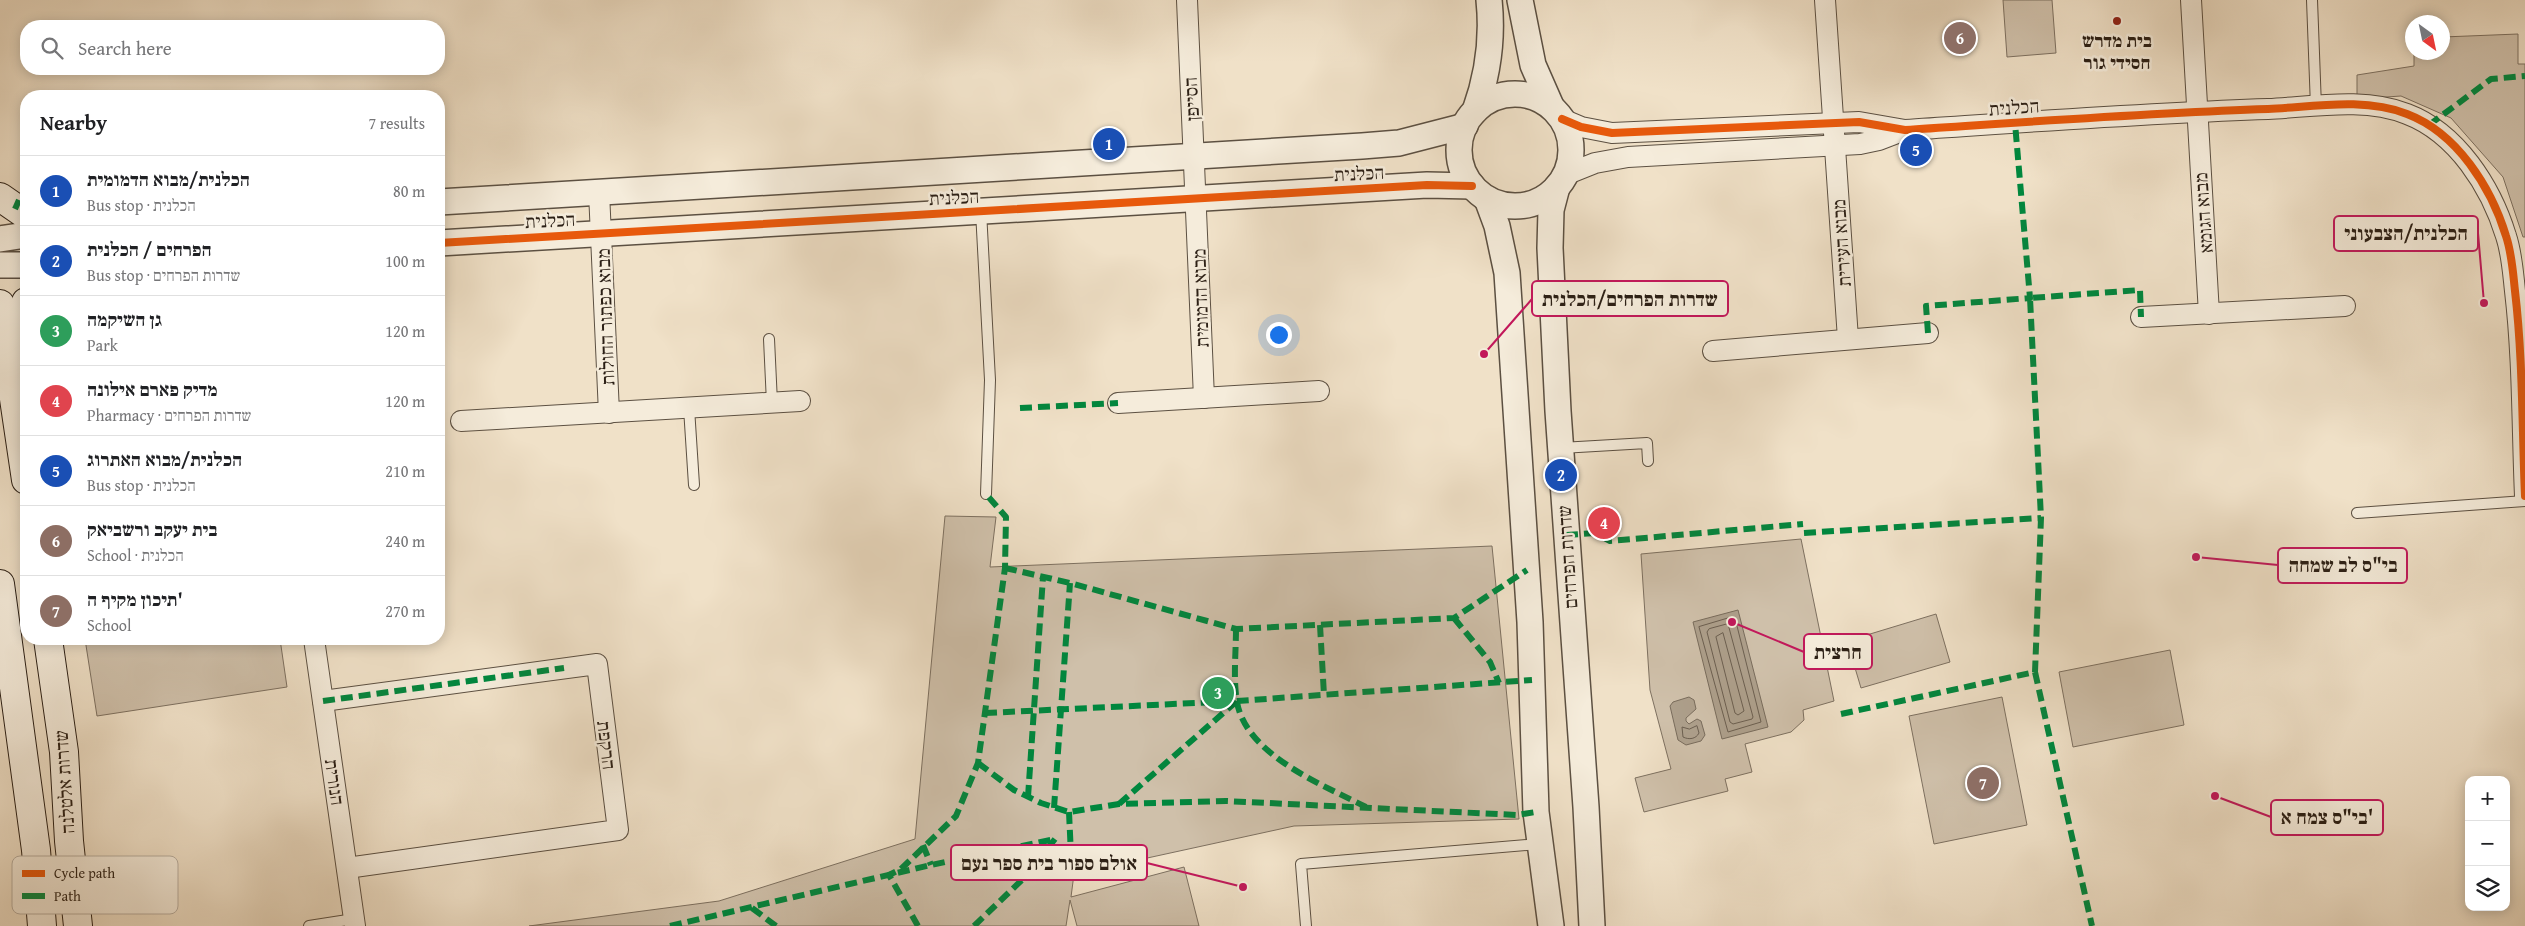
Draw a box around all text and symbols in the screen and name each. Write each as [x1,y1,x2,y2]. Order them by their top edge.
marker: בית מדרש חסידי גור [2111,15,2123,27]
north arrow [2405,15,2450,60]
pin: 6 [1944,19,1976,57]
search box [20,20,445,75]
place label: בית מדרש חסידי גור [2082,26,2152,76]
icon: search [38,34,66,62]
text: Search here [78,34,172,62]
street label: הסייפן [1176,76,1206,122]
street label: הכלנית [1988,91,2040,123]
text: Nearby [40,107,107,138]
text: 7 results [368,111,425,135]
pin: 1 [1093,125,1125,163]
pin: 5 [1900,131,1932,169]
street label: הכלנית [1333,158,1385,188]
text: הכלנית/מבוא הדמומית [87,165,250,193]
street label: מבוא הגומא [2186,172,2220,254]
text: 1 [52,179,60,203]
text: 80 m [393,179,425,203]
street label: הכלנית [928,182,980,212]
text: Bus stop · הכלנית [87,193,196,217]
street label: מבוא העירית [1824,198,1858,288]
street label: הכלנית [524,205,576,235]
callout: הכלנית/הצבעוני [2334,216,2478,251]
text: הכלנית/הצבעוני [2344,218,2468,247]
text: הפרחים / הכלנית [87,235,212,263]
street label: מבוא כפתור החולות [589,248,621,386]
street label: מבוא הדמומית [1184,248,1216,348]
text: 2 [52,249,60,273]
text: 100 m [385,249,425,273]
text: Bus stop · שדרות הפרחים [87,263,240,287]
callout: שדרות הפרחים/הכלנית [1532,281,1728,316]
text: שדרות הפרחים/הכלנית [1542,284,1718,313]
text: גן השיקמה [87,305,162,333]
text: 3 [52,319,60,343]
text: 120 m [385,319,425,343]
your location [1266,322,1292,348]
text: Park [87,333,118,357]
text: מדיק פארם אילונה [87,375,218,403]
text: 4 [52,389,60,413]
text: 120 m [385,389,425,413]
text: Pharmacy · שדרות הפרחים [87,403,251,427]
text: הכלנית/מבוא האתרוג [87,445,242,473]
pin: 2 [1545,456,1577,494]
text: 5 [52,459,60,483]
text: 210 m [385,459,425,483]
text: Bus stop · הכלנית [87,473,196,497]
street label: שדרות הפרחים [1549,504,1585,610]
pin: 4 [1588,504,1620,542]
text: בית יעקב ורשביאק [87,515,218,543]
text: 6 [52,529,60,553]
text: 240 m [385,529,425,553]
text: School · הכלנית [87,543,184,567]
callout: בי"ס לב שמחה [2278,548,2407,583]
text: בי"ס לב שמחה [2288,550,2398,579]
text: תיכון מקיף ה' [87,585,183,613]
text: 7 [52,599,60,623]
text: 270 m [385,599,425,623]
text: School [87,613,131,637]
callout: חרצית [1804,634,1872,669]
text: חרצית [1814,637,1862,666]
pin: 3 [1202,674,1234,712]
street label: הרקפת [590,719,624,771]
street label: שדרות אלטלנה [46,729,82,835]
street label: הנורית [318,757,352,807]
pin: 7 [1967,764,1999,802]
map controls [2465,776,2510,911]
button: + [2465,776,2510,821]
callout: בי"ס צמח א' [2271,800,2383,835]
text: בי"ס צמח א' [2281,802,2373,831]
button: − [2465,821,2510,866]
callout: אולם ספור בית ספר נעם [951,845,1147,880]
text: אולם ספור בית ספר נעם [961,848,1137,877]
legend [12,856,178,914]
text: Cycle path [54,863,115,883]
button: layers [2465,866,2510,911]
text: Path [54,886,81,906]

